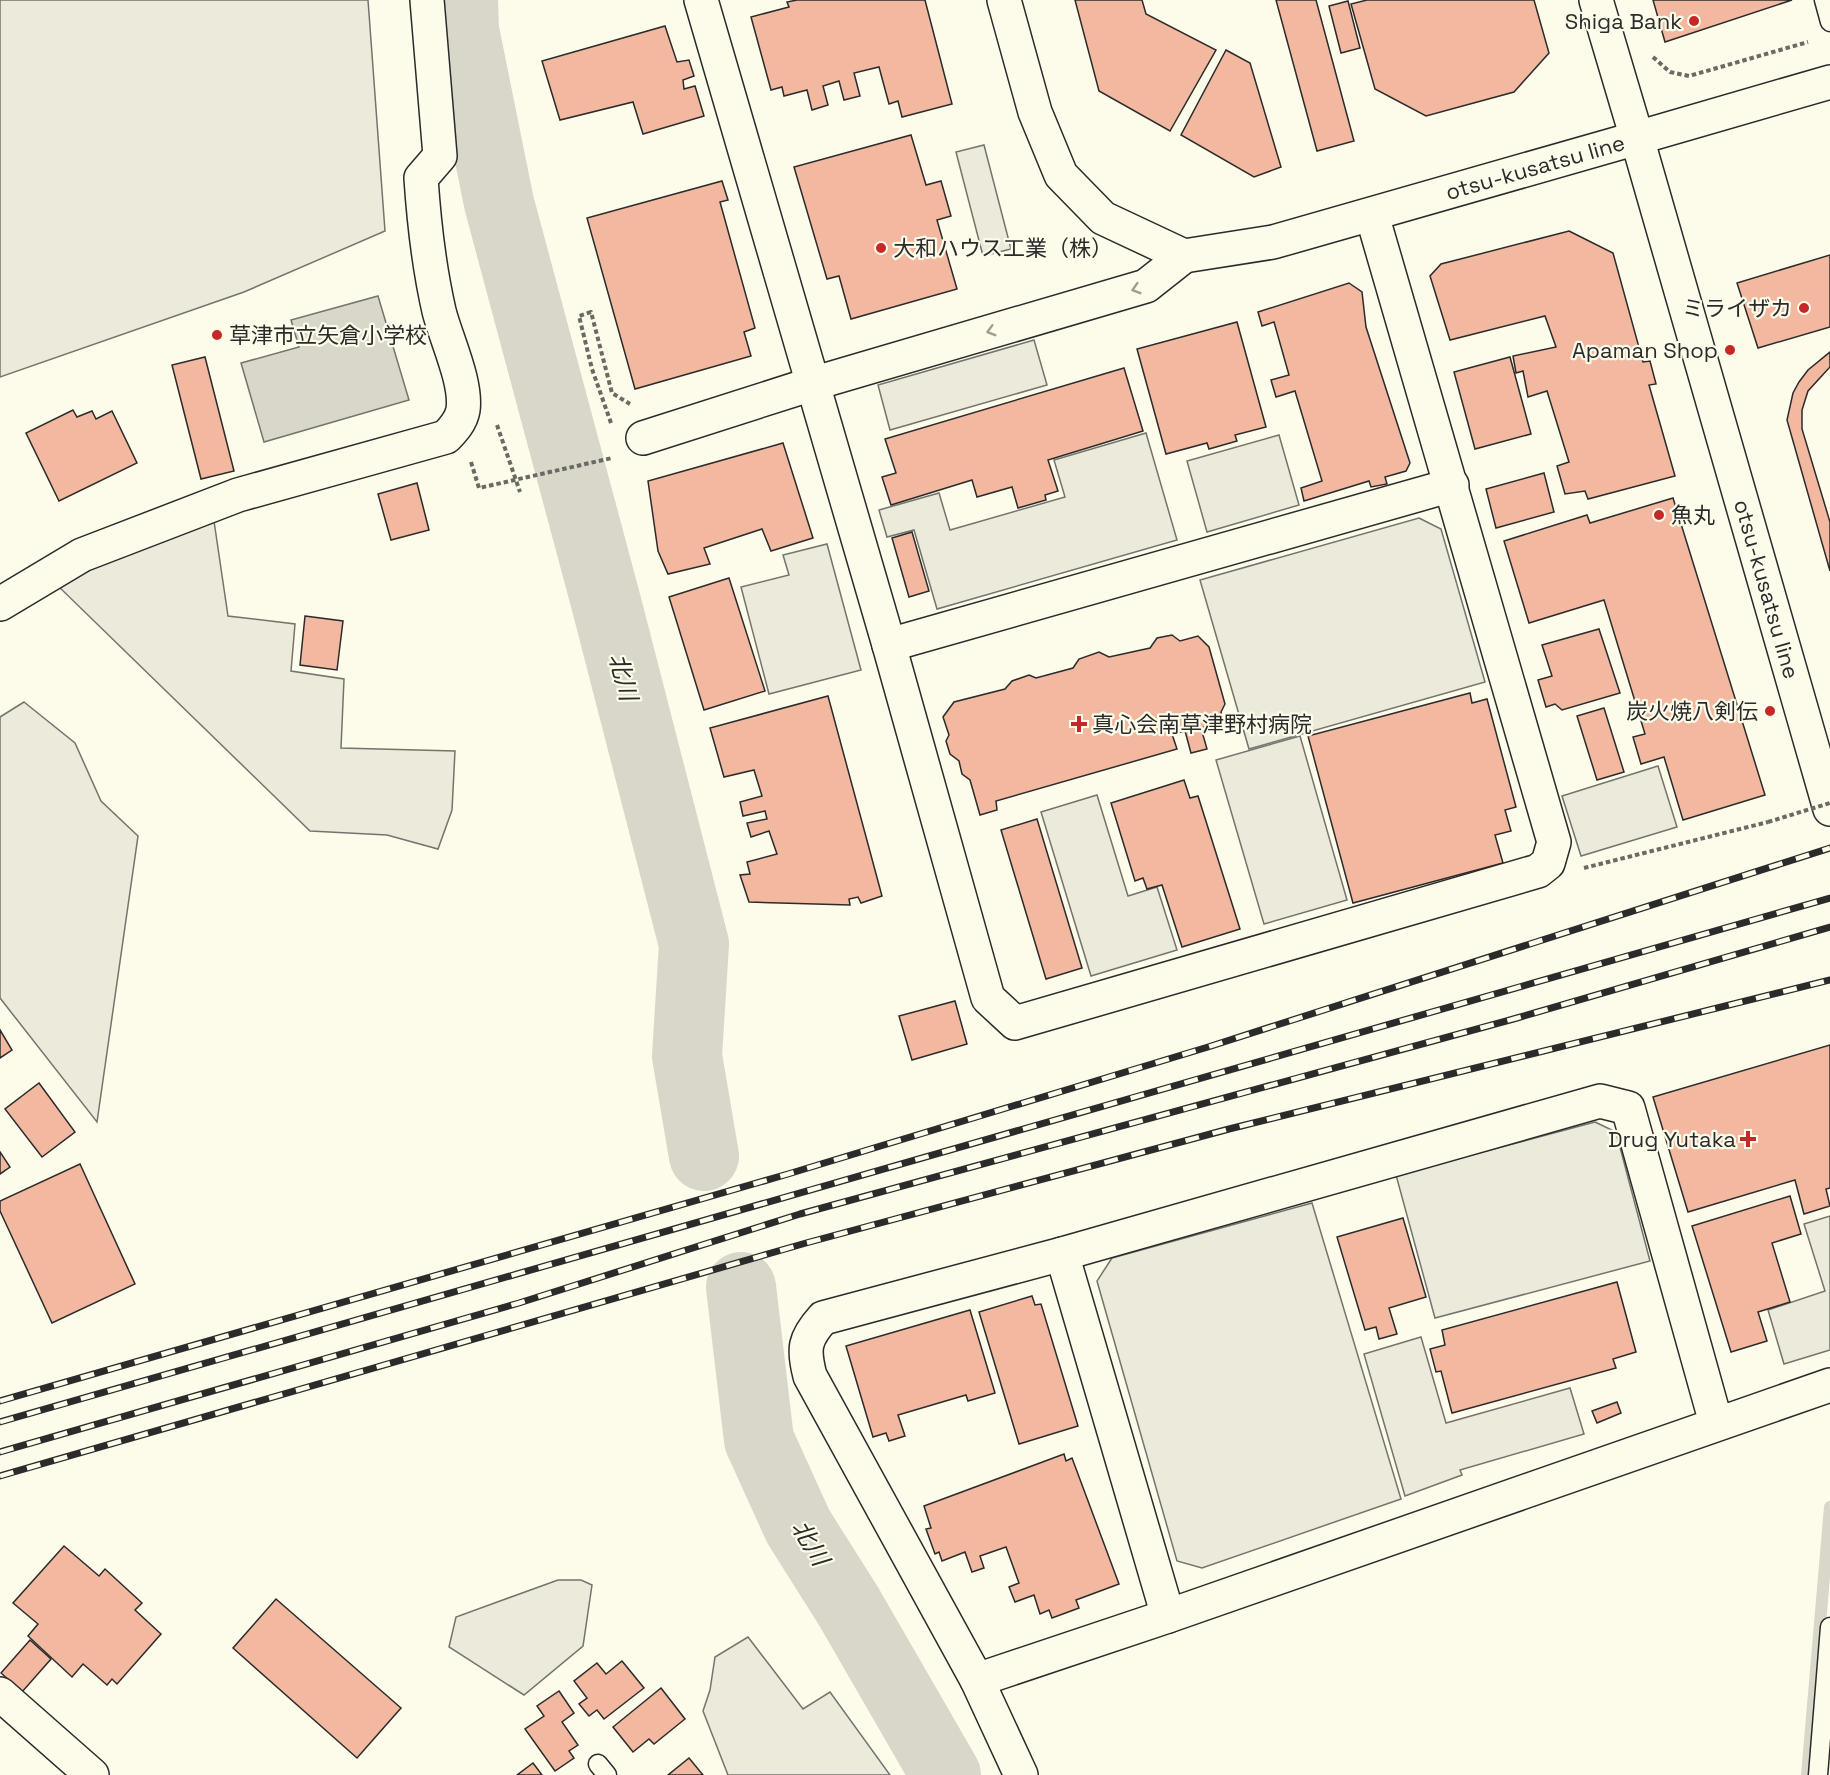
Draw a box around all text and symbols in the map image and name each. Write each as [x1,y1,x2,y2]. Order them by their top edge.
place label: Shiga Bank [1565,7,1682,35]
marker: Shiga Bank [1687,14,1701,28]
street label: otsu-kusatsu line [1442,128,1628,206]
place label: 大和ハウス工業（株） [893,234,1113,262]
marker: 大和ハウス工業（株） [874,241,888,255]
one-way arrow [1131,282,1142,294]
place label: ミライザカ [1682,294,1792,322]
marker: ミライザカ [1797,301,1811,315]
place label: 草津市立矢倉小学校 [229,321,427,349]
one-way arrow [986,324,997,336]
marker: 草津市立矢倉小学校 [210,328,224,342]
place label: Apaman Shop [1572,336,1718,364]
marker: Apaman Shop [1723,343,1737,357]
street label: otsu-kusatsu line [1728,496,1806,682]
place label: 魚丸 [1671,501,1715,529]
marker: 魚丸 [1652,508,1666,522]
water label: 北川 [602,650,645,707]
place label: 炭火焼八剣伝 [1626,697,1758,725]
marker: 炭火焼八剣伝 [1763,704,1777,718]
place label: 真心会南草津野村病院 [1092,710,1312,738]
marker: 真心会南草津野村病院 [1070,715,1088,733]
place label: Drug Yutaka [1608,1125,1736,1153]
marker: Drug Yutaka [1741,1132,1755,1146]
water label: 北川 [785,1514,838,1574]

